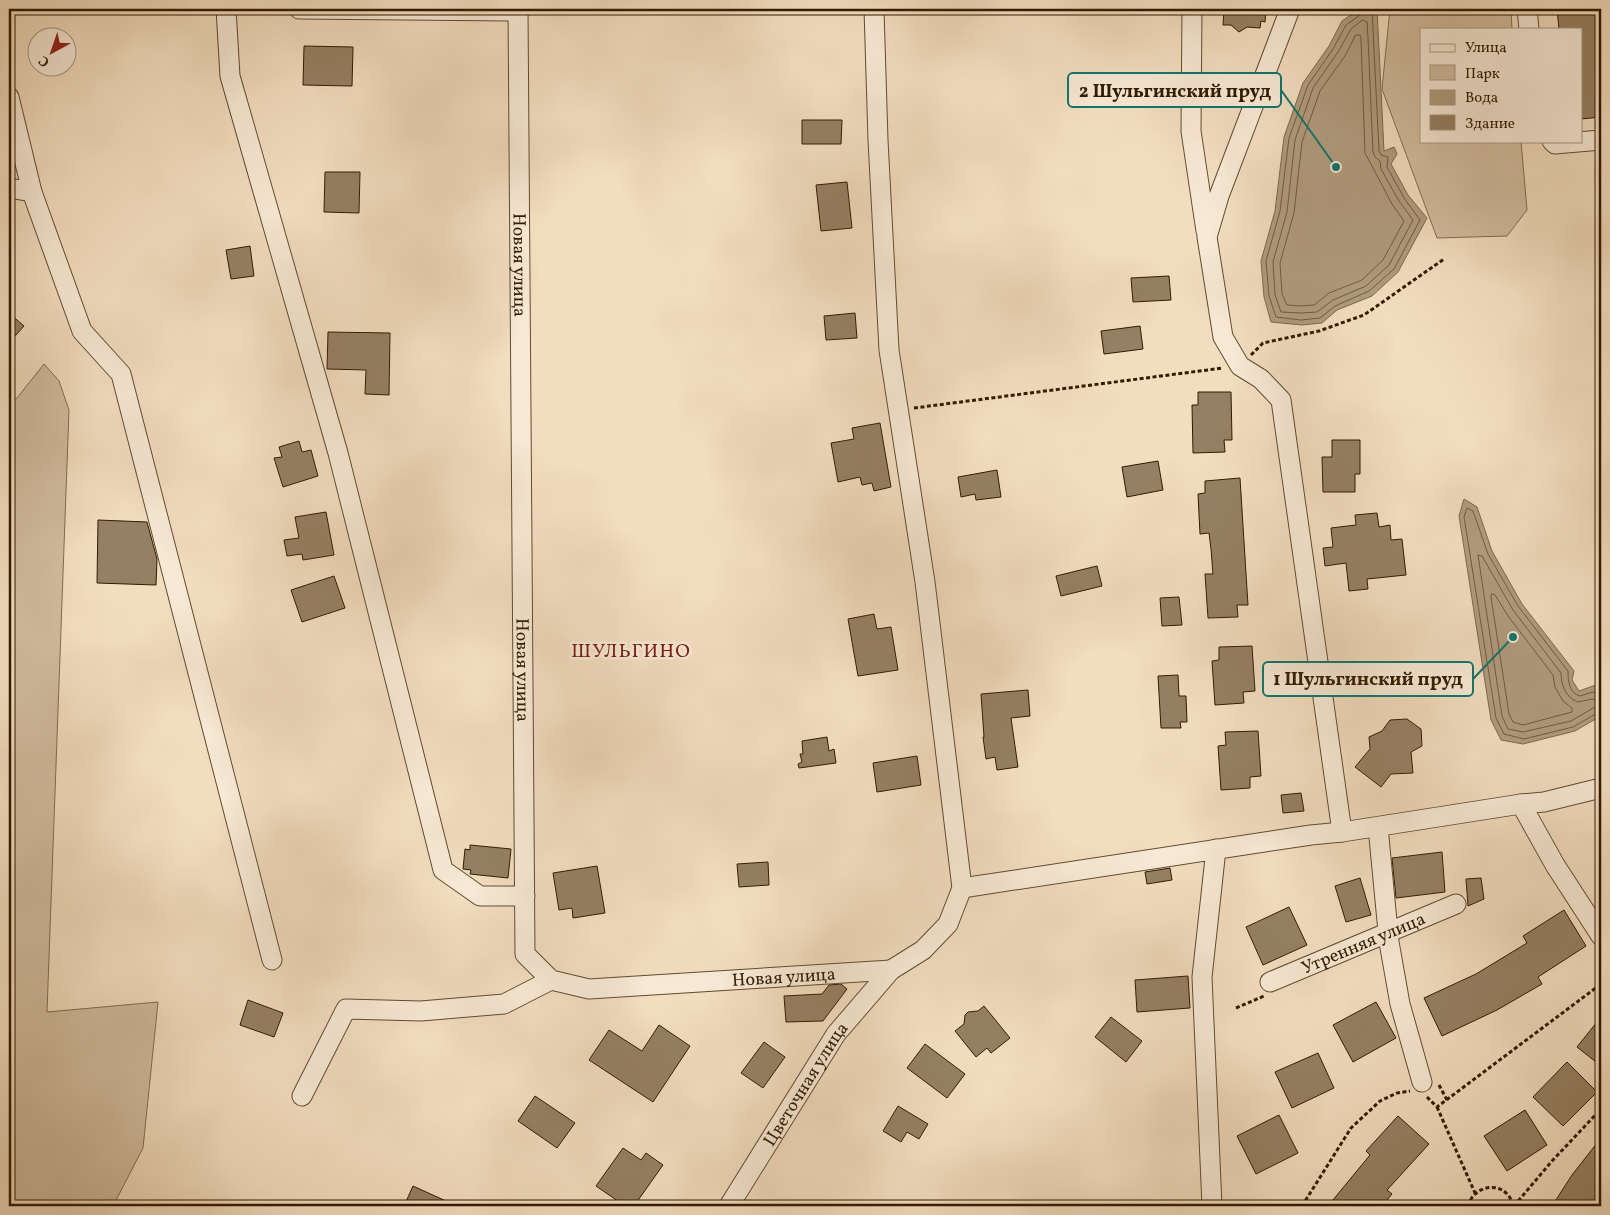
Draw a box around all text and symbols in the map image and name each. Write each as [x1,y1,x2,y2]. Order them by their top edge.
north arrow [28,28,78,78]
legend [1420,28,1582,142]
text: Улица [1465,38,1507,59]
text: С [35,51,54,71]
text: Парк [1465,64,1500,85]
callout: 2 Шульгинский пруд [1068,73,1281,107]
text: 2 Шульгинский пруд [1079,79,1272,105]
text: Вода [1465,88,1498,109]
text: Здание [1465,114,1515,135]
street label: Новая улица [506,213,531,317]
street label: Новая улица [509,618,534,722]
district label: ШУЛЬГИНО [571,638,691,666]
callout: 1 Шульгинский пруд [1263,662,1473,696]
text: 1 Шульгинский пруд [1273,667,1463,693]
street label: Утренняя улица [1298,907,1430,981]
street label: Новая улица [731,963,836,994]
street label: Цветочная улица [758,1017,855,1152]

